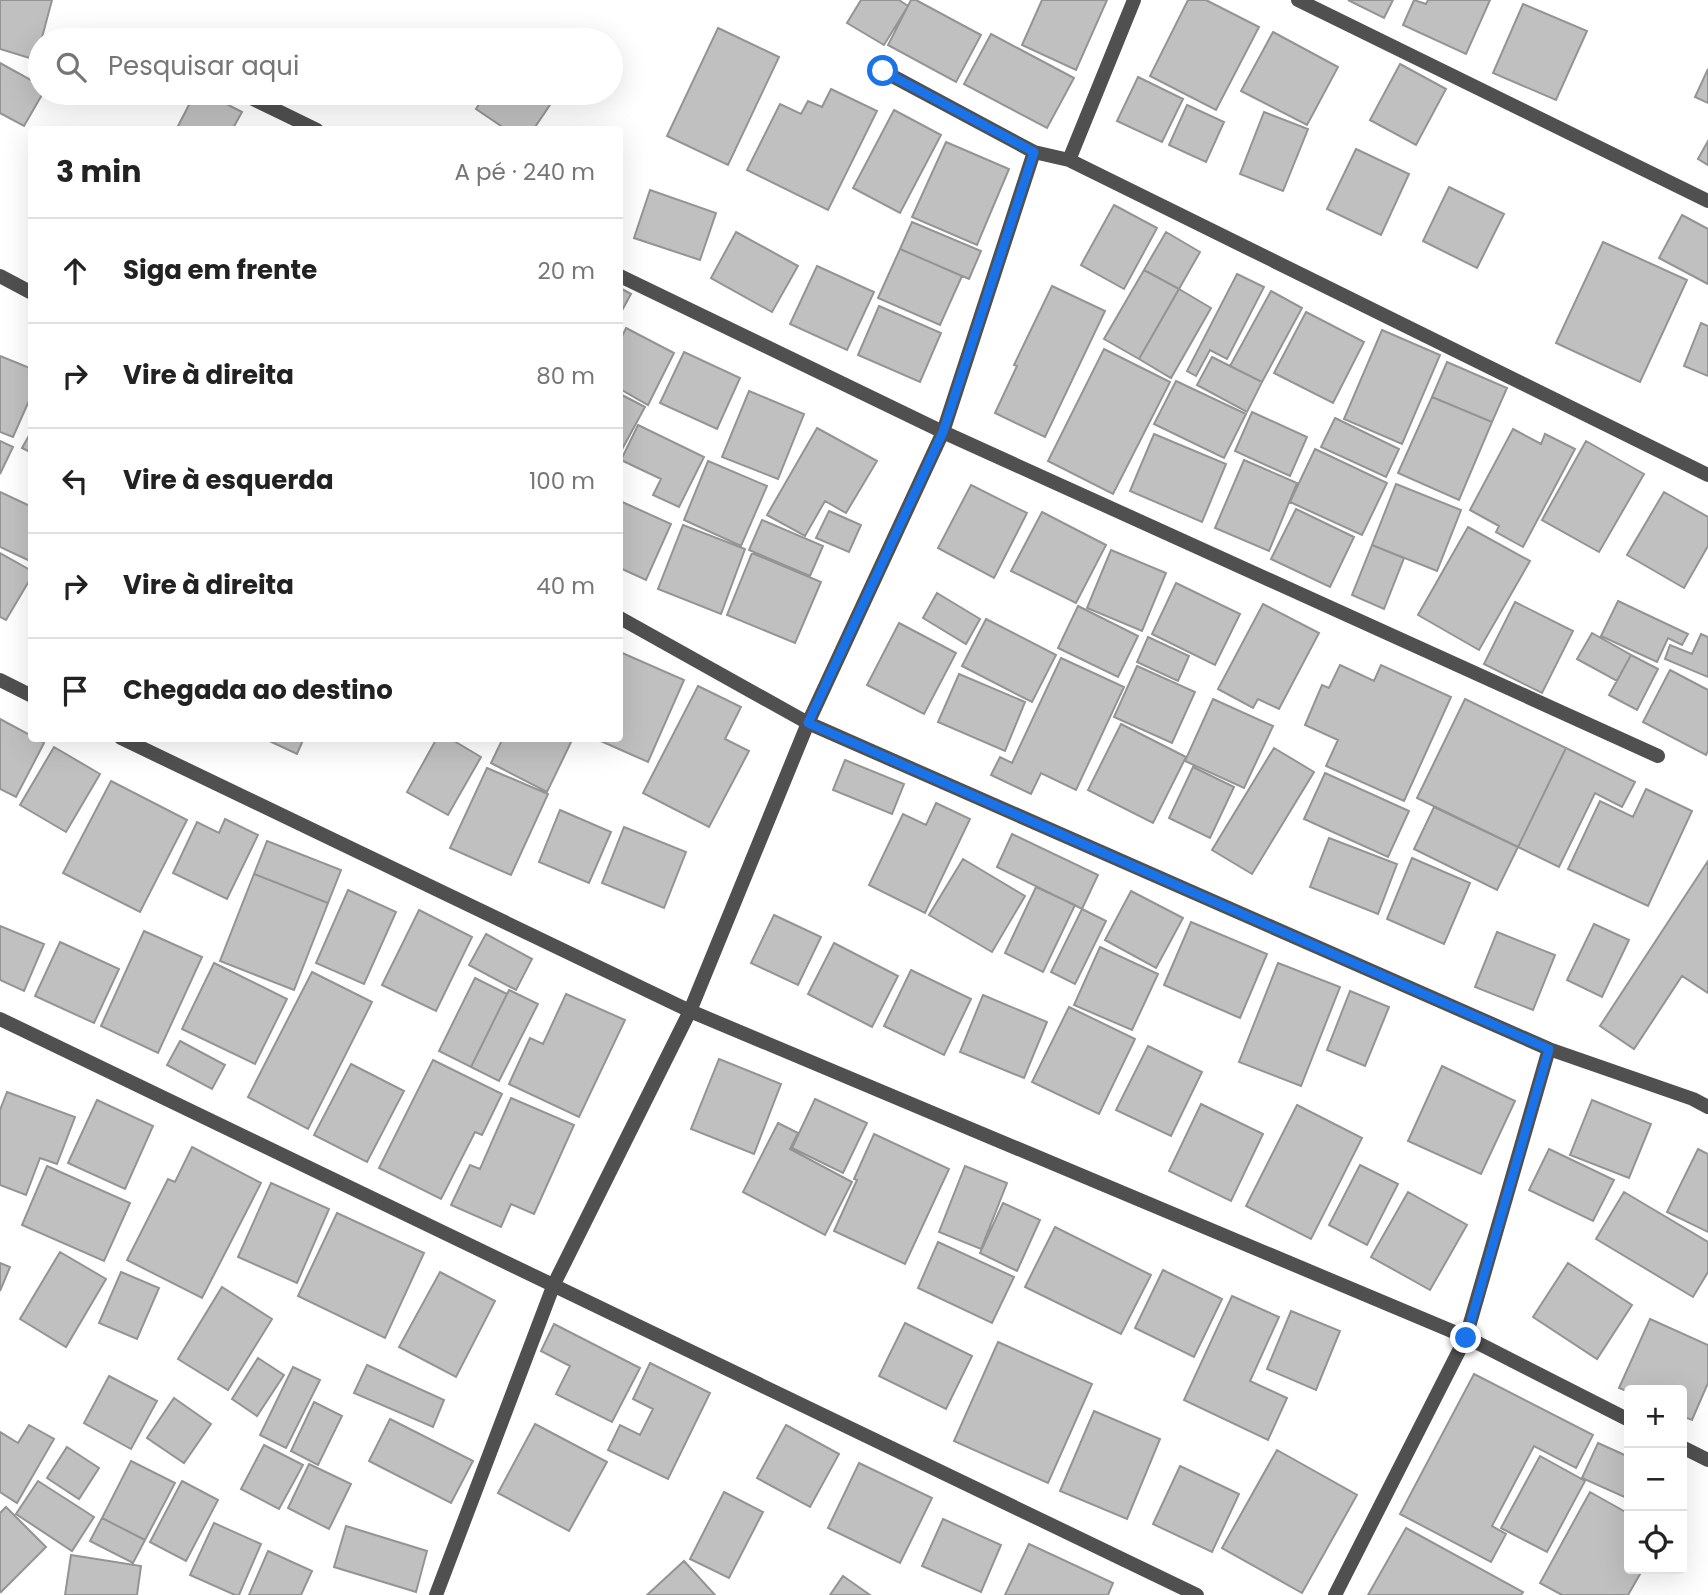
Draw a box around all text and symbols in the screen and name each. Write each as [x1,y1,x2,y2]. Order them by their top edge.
search box [28,28,623,105]
icon: search [52,48,90,86]
text: Pesquisar aqui [108,48,299,84]
route start [867,55,898,86]
text: 3 min [56,150,141,193]
text: A pé · 240 m [454,156,595,188]
icon: ahead [56,252,94,290]
text: Siga em frente [123,252,317,288]
text: 20 m [537,255,595,287]
icon: right [56,357,94,395]
text: Vire à direita [123,357,294,393]
text: 80 m [536,360,595,392]
icon: left [56,462,94,500]
text: Vire à esquerda [123,462,334,498]
text: 100 m [529,465,595,497]
icon: right [56,567,94,605]
text: Vire à direita [123,567,294,603]
text: 40 m [536,570,595,602]
icon: arrive [56,672,94,710]
text: Chegada ao destino [123,672,393,708]
route end [1450,1322,1481,1353]
map controls [1624,1385,1687,1574]
button: + [1624,1385,1687,1448]
button: − [1624,1448,1687,1511]
button: locate [1624,1511,1687,1574]

